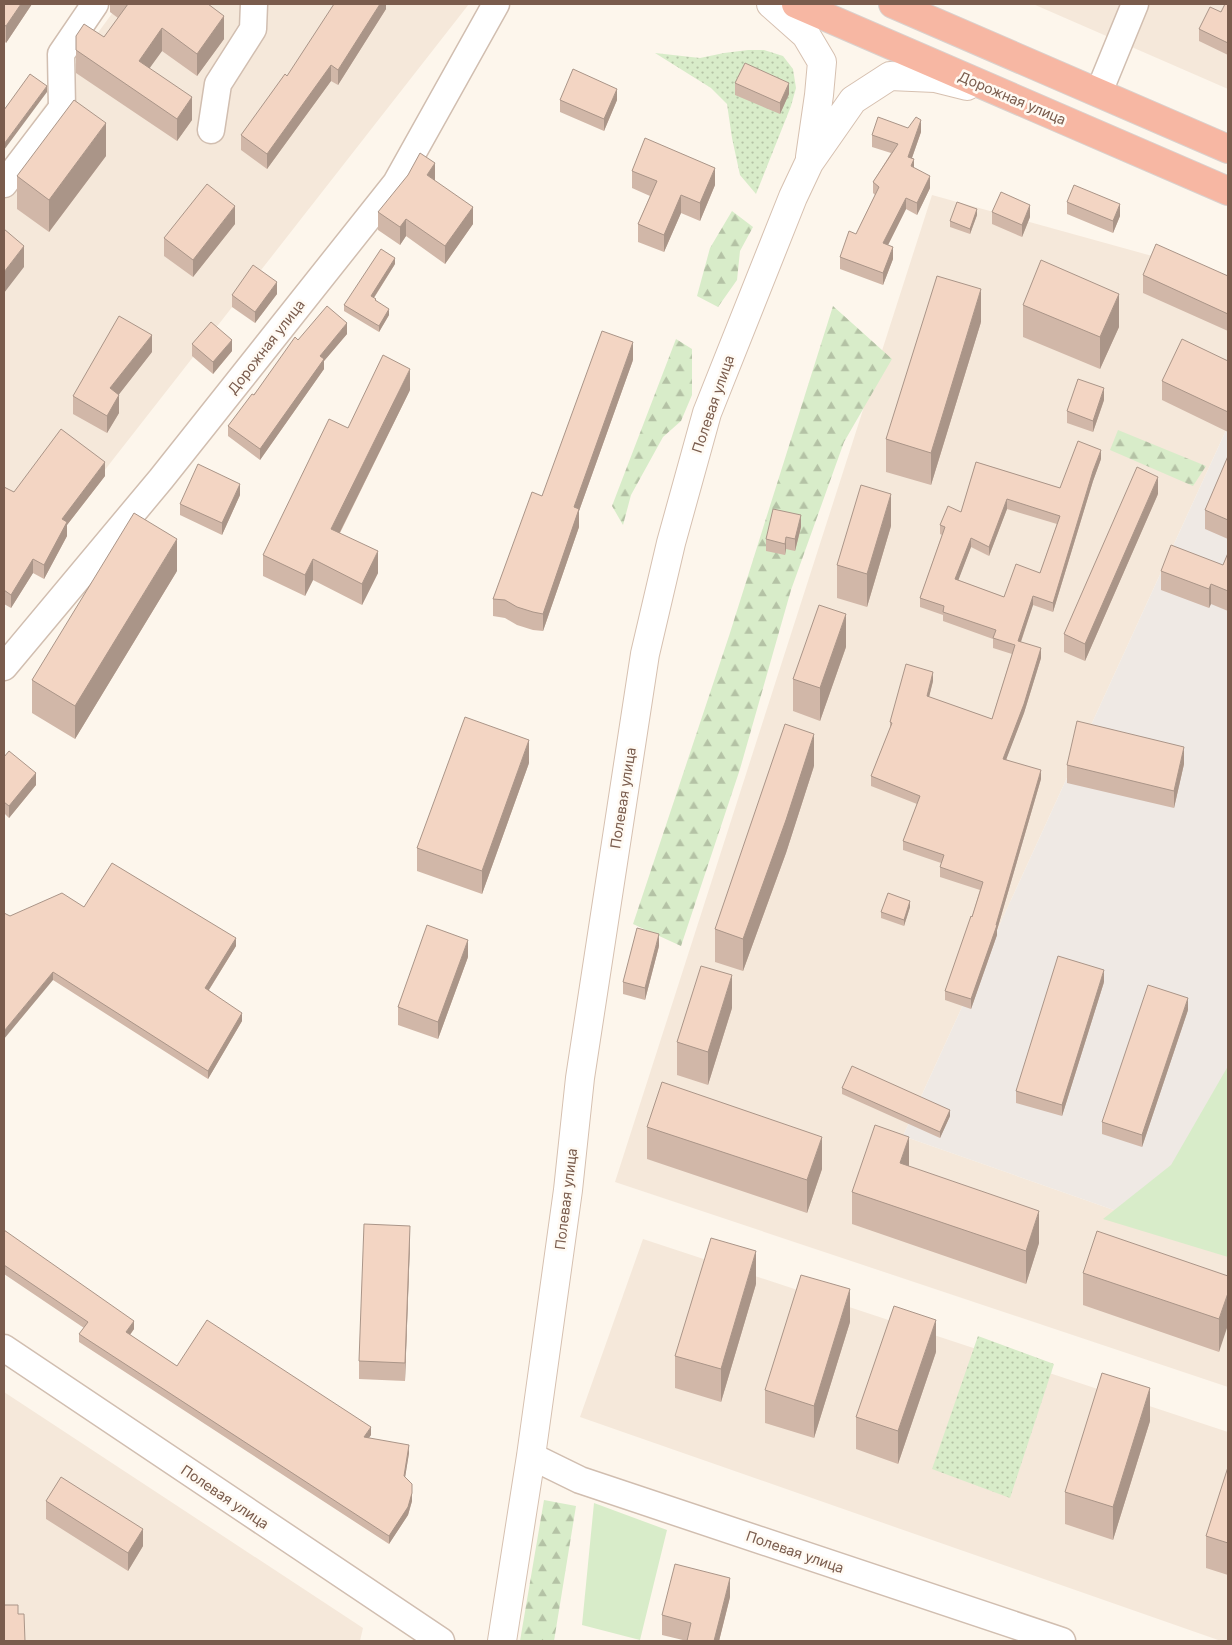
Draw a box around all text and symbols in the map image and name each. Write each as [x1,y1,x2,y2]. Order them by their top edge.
street label: Дорожная улица [956,67,1069,128]
street label: Дорожная улица [223,296,308,397]
street label: Полевая улица [688,353,737,455]
street label: Полевая улица [606,746,639,850]
street label: Полевая улица [551,1147,580,1251]
street label: Полевая улица [178,1461,272,1532]
street label: Полевая улица [744,1527,846,1576]

